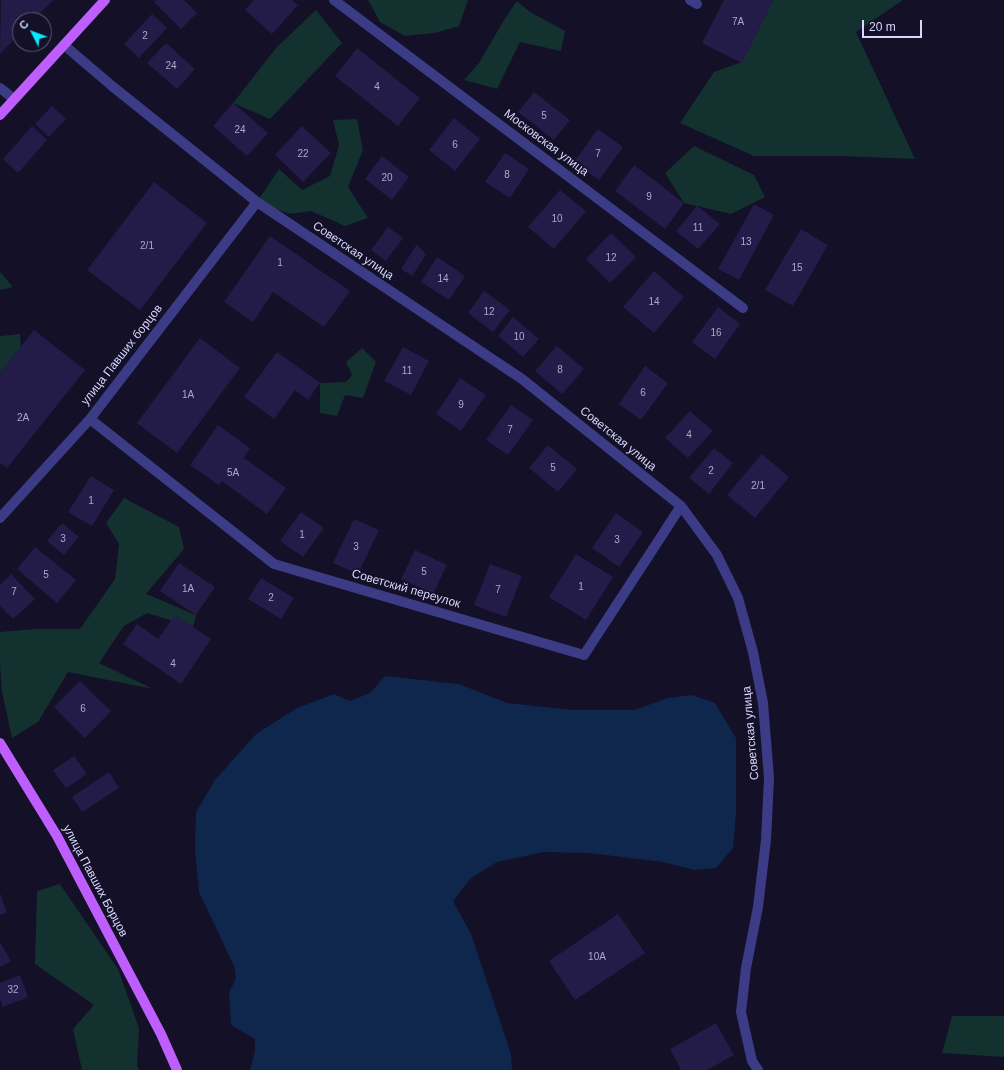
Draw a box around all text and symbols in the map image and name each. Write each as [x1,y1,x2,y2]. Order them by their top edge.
north arrow [12,12,52,52]
scale bar [864,12,924,38]
house number: 7А [732,16,744,28]
text: С [17,18,31,32]
text: 20 m [869,20,896,34]
house number: 2 [142,30,148,42]
house number: 24 [165,60,177,72]
house number: 4 [374,81,380,93]
street label: Московская улица [501,107,591,179]
house number: 5 [541,110,547,122]
house number: 24 [234,124,246,136]
house number: 6 [452,139,458,151]
house number: 22 [297,148,309,160]
house number: 7 [595,148,601,160]
house number: 8 [504,169,510,181]
house number: 20 [381,172,393,184]
house number: 9 [646,191,652,203]
house number: 10 [551,213,563,225]
street label: Советская улица [310,219,396,283]
house number: 11 [693,222,703,234]
house number: 13 [740,236,752,248]
house number: 2/1 [140,240,154,252]
house number: 12 [605,252,617,264]
house number: 1 [277,257,283,269]
house number: 15 [791,262,803,274]
house number: 14 [437,273,449,285]
house number: 14 [648,296,660,308]
street label: улица Павших борцов [78,302,166,408]
house number: 12 [483,306,495,318]
house number: 16 [710,327,722,339]
house number: 10 [513,331,525,343]
house number: 8 [557,364,563,376]
house number: 11 [402,365,412,377]
house number: 6 [640,387,646,399]
house number: 1А [182,389,194,401]
house number: 9 [458,399,464,411]
street label: Советская улица [577,404,659,474]
house number: 2А [17,412,29,424]
house number: 7 [507,424,513,436]
house number: 4 [686,429,692,441]
house number: 5 [550,462,556,474]
house number: 2 [708,465,714,477]
house number: 5А [227,467,239,479]
house number: 2/1 [751,480,765,492]
house number: 1 [88,495,94,507]
house number: 1 [299,529,305,541]
house number: 3 [60,533,66,545]
house number: 3 [614,534,620,546]
house number: 3 [353,541,359,553]
house number: 5 [421,566,427,578]
street label: Советский переулок [350,567,462,611]
house number: 5 [43,569,49,581]
house number: 1 [578,581,584,593]
house number: 1А [182,583,194,595]
house number: 7 [495,584,501,596]
house number: 7 [11,586,17,598]
house number: 2 [268,592,274,604]
house number: 4 [170,658,176,670]
street label: Советская улица [740,685,762,781]
house number: 6 [80,703,86,715]
street label: улица Павших Борцов [59,823,131,939]
house number: 10А [588,951,606,963]
house number: 32 [7,984,19,996]

